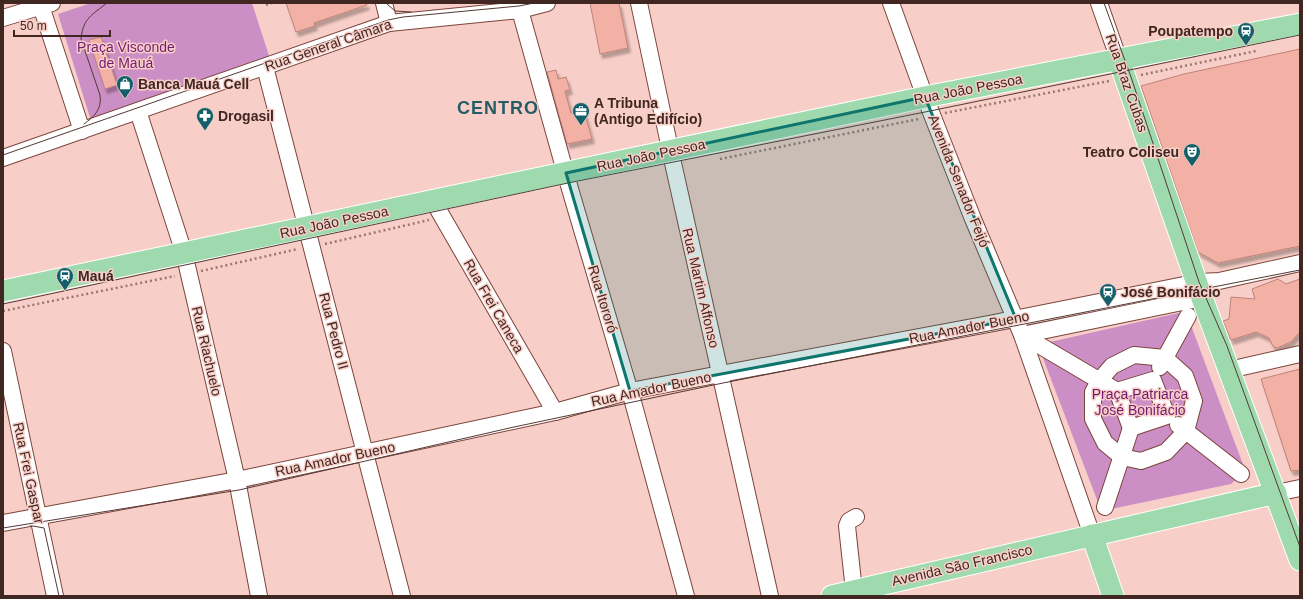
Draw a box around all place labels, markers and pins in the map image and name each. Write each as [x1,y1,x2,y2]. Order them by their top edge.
station icon: Poupatempo [1236,21,1256,46]
place label: Poupatempo [1148,23,1233,39]
shop icon: Banca Mauá Cell [115,74,135,99]
place label: Banca Mauá Cell [138,76,249,92]
place label: A Tribuna (Antigo Edifício) [594,95,702,127]
office icon: A Tribuna (Antigo Edifício) [571,101,591,126]
pharmacy icon: Drogasil [195,106,215,131]
place label: Drogasil [218,108,274,124]
theatre icon: Teatro Coliseu [1182,142,1202,167]
place label: Teatro Coliseu [1083,144,1179,160]
station icon: Mauá [55,266,75,291]
place label: Mauá [78,268,114,284]
station icon: José Bonifácio [1098,282,1118,307]
place label: José Bonifácio [1121,284,1221,300]

